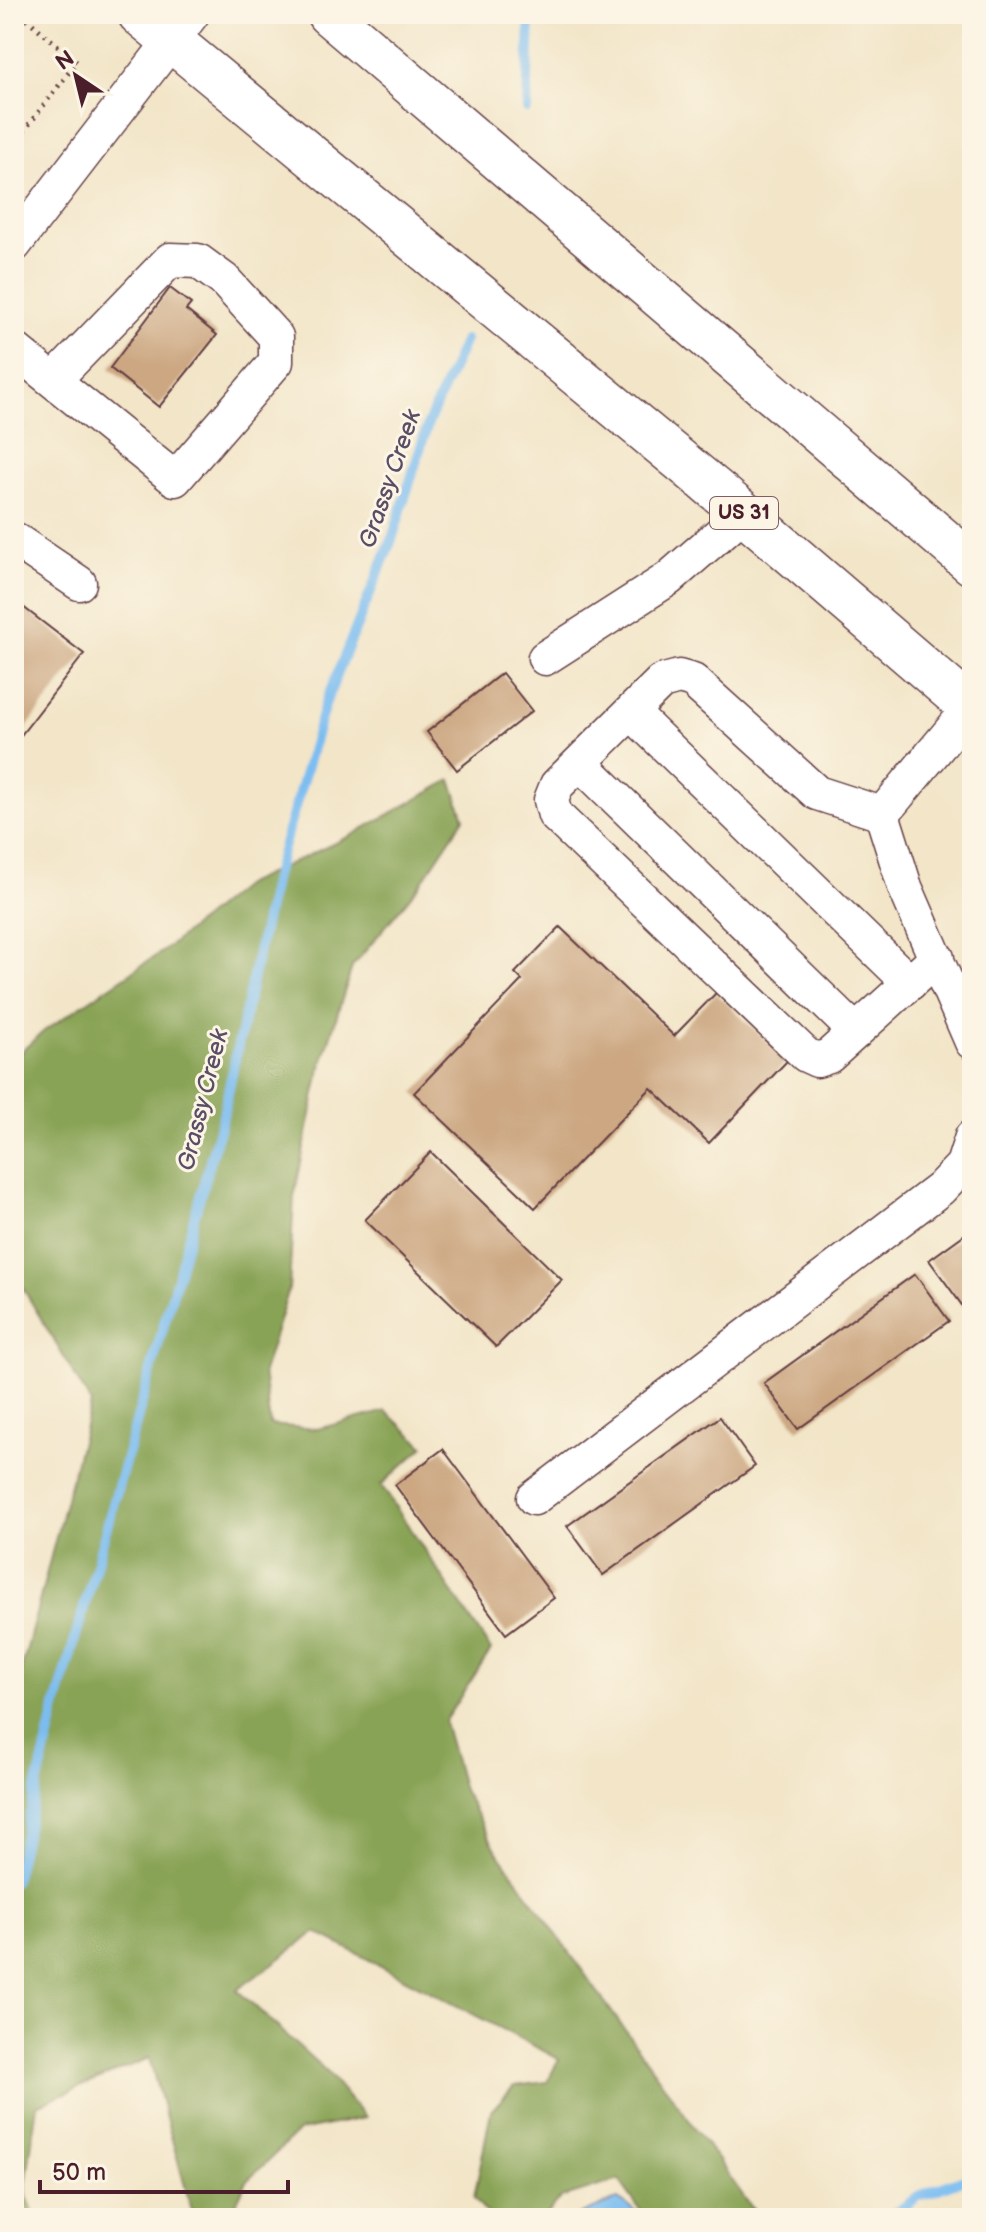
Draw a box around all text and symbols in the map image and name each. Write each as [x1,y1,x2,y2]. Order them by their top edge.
north arrow [36,36,116,116]
text: N [51,45,80,77]
water label: Grassy Creek [353,405,428,552]
road number: US 31 [710,497,778,529]
water label: Grassy Creek [171,1025,235,1174]
scale bar [40,2144,288,2194]
text: 50 m [52,2158,106,2187]

